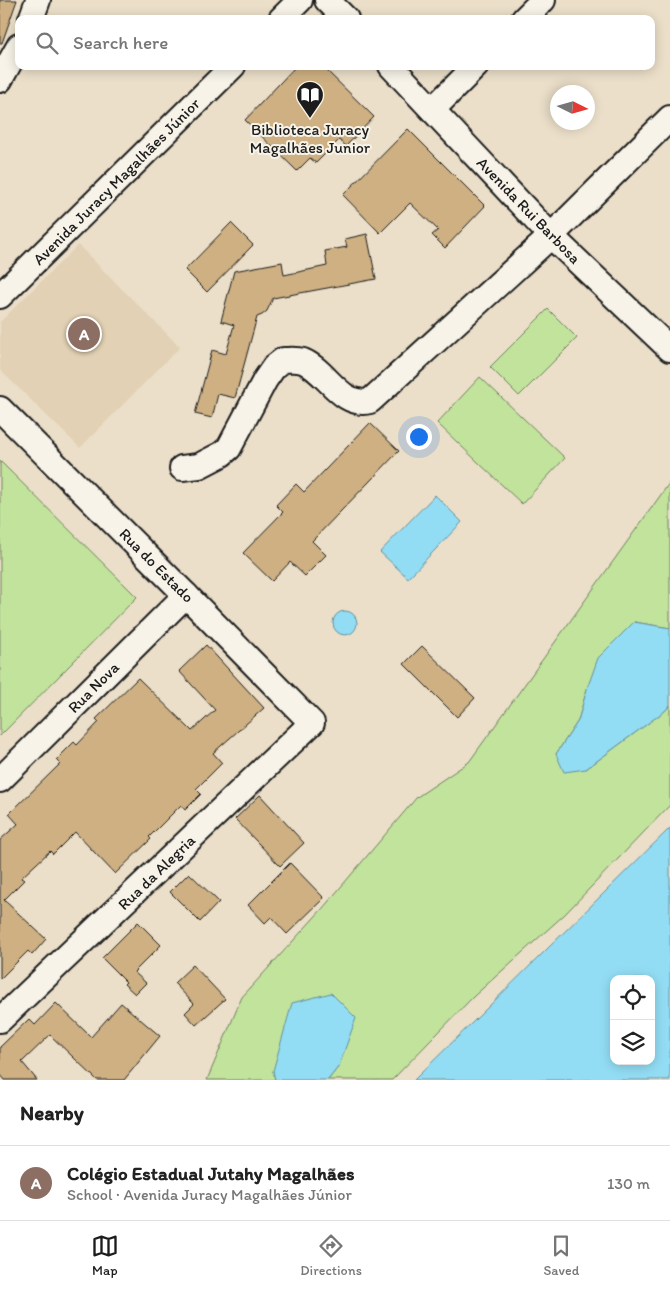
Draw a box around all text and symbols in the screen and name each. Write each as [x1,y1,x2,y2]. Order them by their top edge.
search box [15,15,655,70]
icon: search [33,29,61,57]
text: Search here [73,31,168,54]
library icon: Biblioteca Juracy Magalhães Junior [295,80,325,119]
north arrow [550,85,595,130]
street label: Avenida Juracy Magalhães Júnior [29,93,204,269]
place label: Biblioteca Juracy Magalhães Junior [250,120,371,157]
street label: Avenida Rui Barbosa [473,153,584,268]
pin: A [68,315,100,353]
your location [406,424,432,450]
street label: Rua do Estado [115,524,198,607]
street label: Rua Nova [64,657,123,717]
street label: Rua da Alegria [114,830,199,914]
map controls [610,975,655,1065]
button: locate [610,975,655,1020]
button: layers [610,1020,655,1065]
text: Nearby [20,1100,84,1125]
text: Colégio Estadual Jutahy Magalhães [67,1162,354,1185]
text: A [31,1174,41,1193]
text: 130 m [607,1174,650,1193]
text: School · Avenida Juracy Magalhães Júnior [67,1185,352,1204]
tab: Map [91,1232,119,1279]
tab: Directions [300,1232,362,1279]
tab: Saved [543,1232,579,1279]

